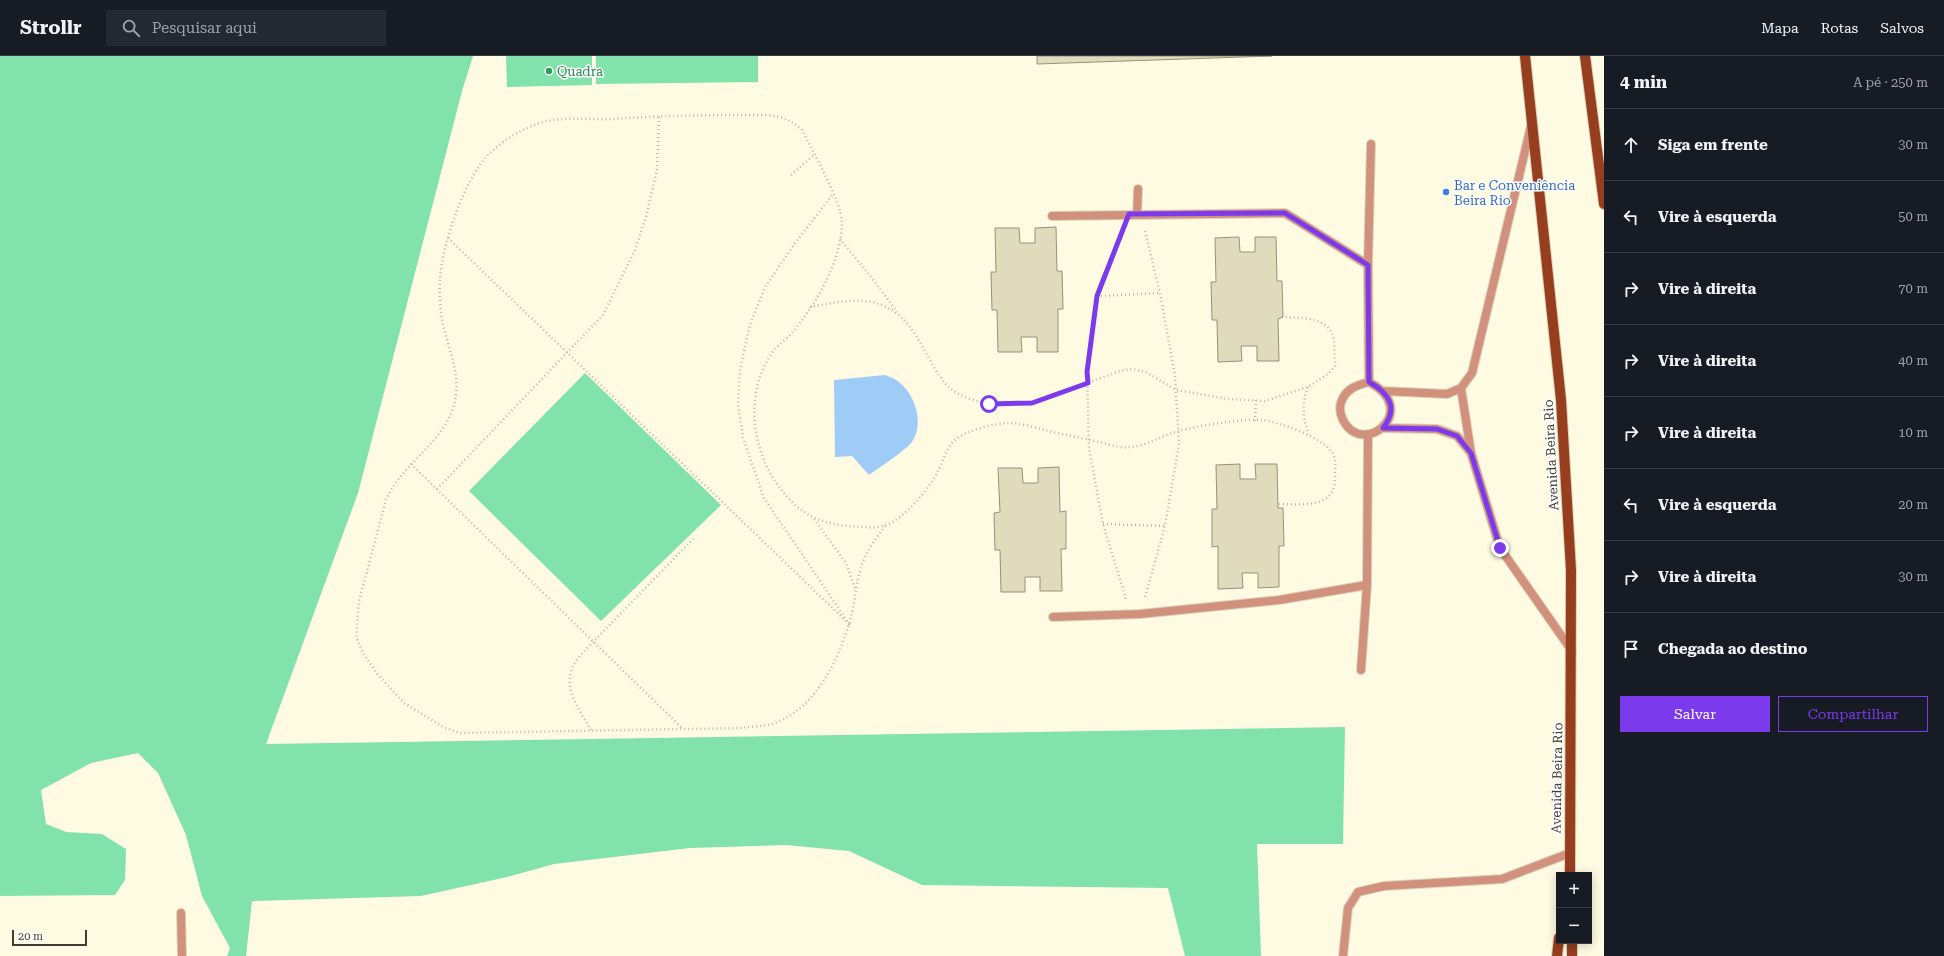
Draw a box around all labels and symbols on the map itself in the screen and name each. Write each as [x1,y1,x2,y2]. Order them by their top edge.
place label: Quadra [557,64,603,79]
marker: Quadra [544,66,554,76]
place label: Bar e Conveniência Beira Rio [1454,178,1575,208]
marker: Bar e Conveniência Beira Rio [1441,187,1451,197]
route start [980,395,998,413]
street label: Avenida Beira Rio [1541,399,1561,511]
route end [1491,539,1509,557]
street label: Avenida Beira Rio [1549,722,1565,834]
scale bar [12,928,87,947]

